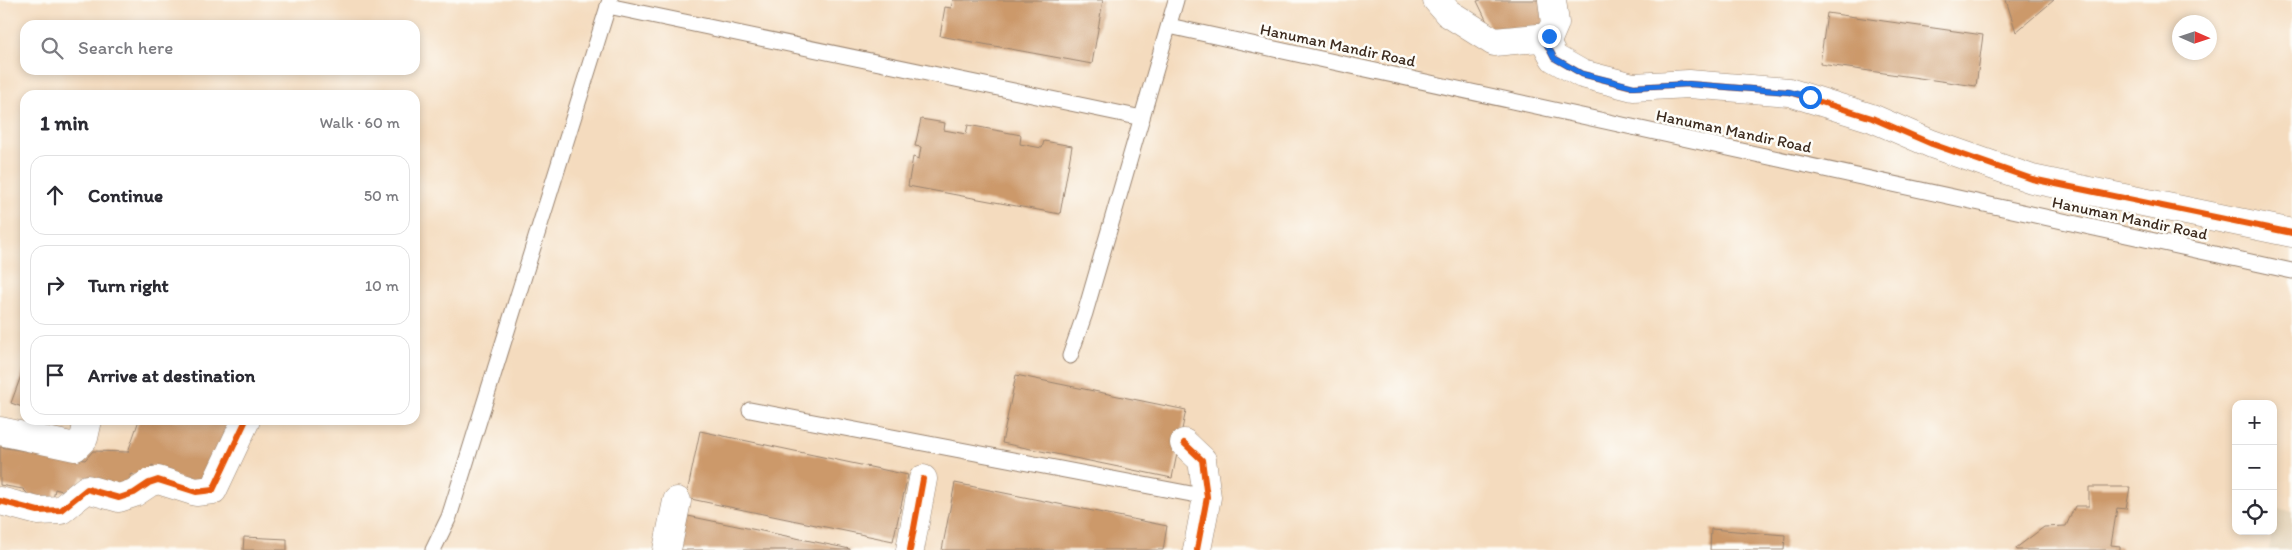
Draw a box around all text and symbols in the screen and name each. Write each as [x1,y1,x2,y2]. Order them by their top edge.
north arrow [2172,15,2217,60]
street label: Hanuman Mandir Road [1258,19,1418,71]
search box [20,20,420,75]
route end [1538,25,1561,48]
icon: search [38,34,66,62]
text: Search here [78,36,173,59]
route start [1799,86,1822,109]
street label: Hanuman Mandir Road [1654,105,1814,157]
text: 1 min [40,110,89,135]
text: Walk · 60 m [319,113,400,132]
icon: ahead [41,181,69,209]
text: Continue [88,184,163,207]
text: 50 m [364,186,399,205]
street label: Hanuman Mandir Road [2050,192,2210,244]
icon: right [41,271,69,299]
text: Turn right [88,274,169,297]
text: 10 m [365,276,399,295]
icon: arrive [41,361,69,389]
text: Arrive at destination [88,364,255,387]
map controls [2232,400,2277,535]
button: + [2232,400,2277,445]
button: − [2232,445,2277,490]
button: locate [2232,490,2277,535]

